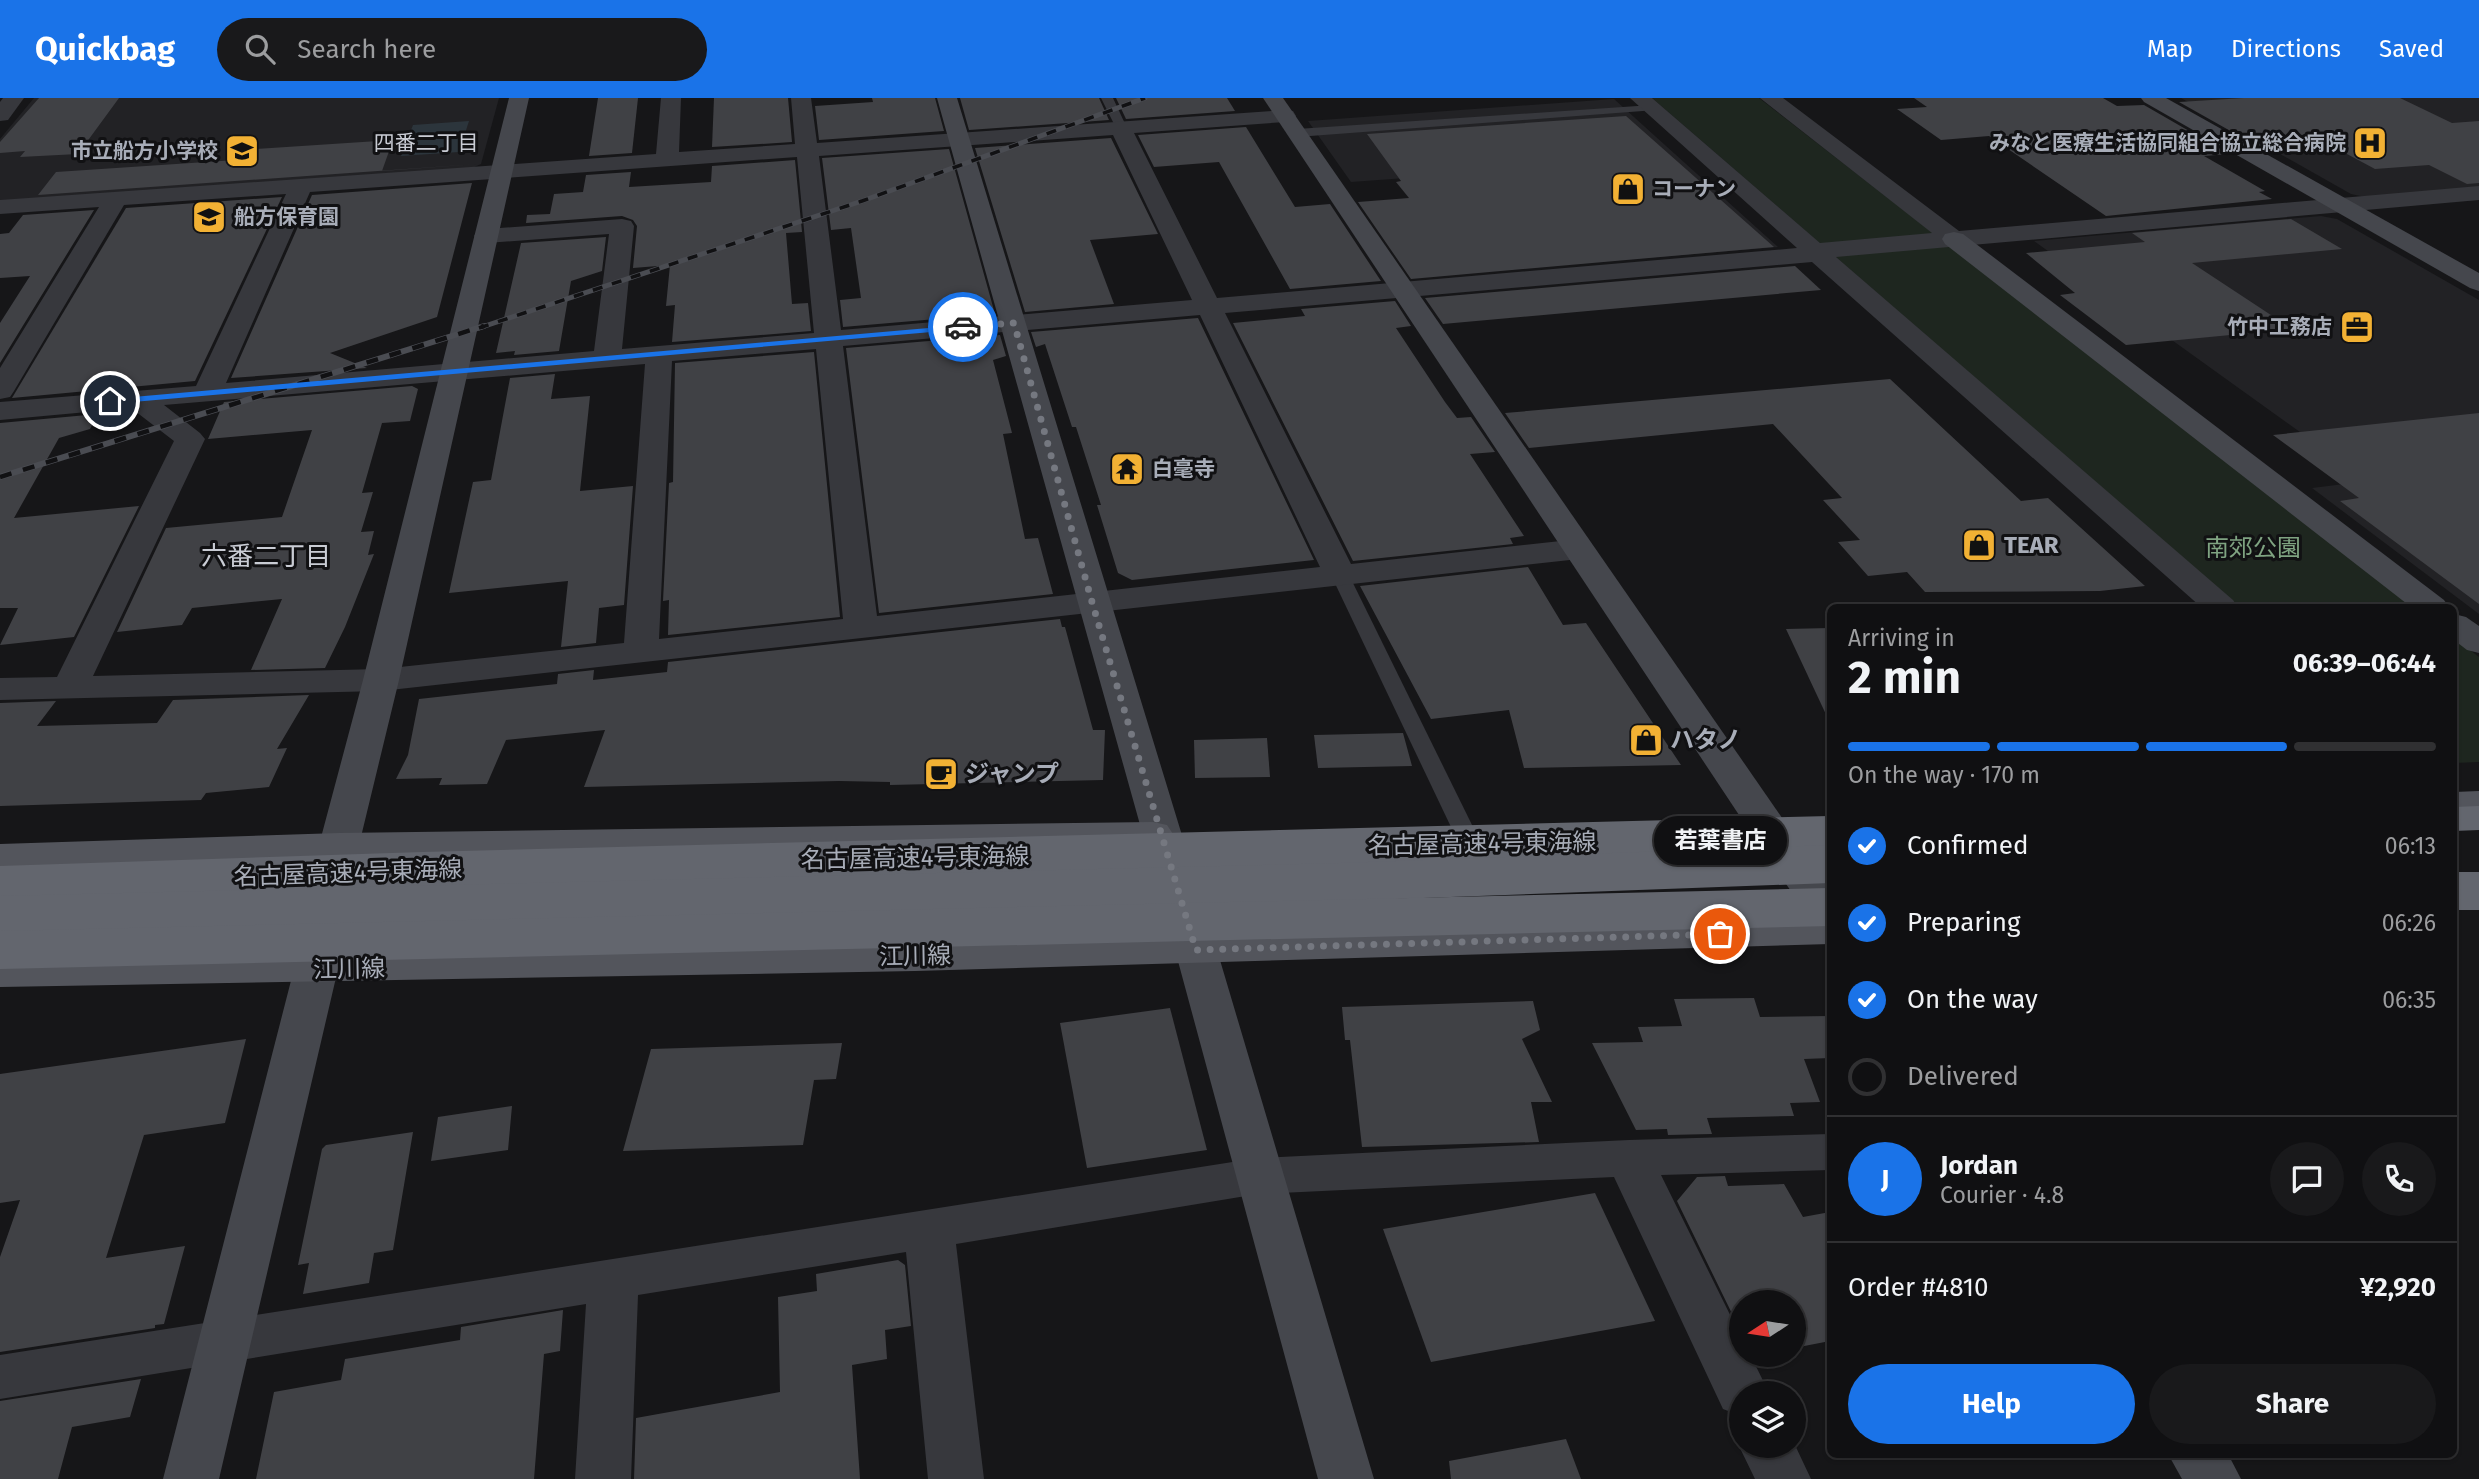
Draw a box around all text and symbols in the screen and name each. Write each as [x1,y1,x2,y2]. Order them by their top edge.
search box [217,18,707,81]
text: Quickbag [35,29,175,69]
icon: search [241,30,279,68]
text: Search here [297,34,436,65]
text: Map [2147,35,2193,63]
text: Directions [2231,35,2341,63]
text: Saved [2379,35,2444,63]
hospital icon: みなと医療生活協同組合協立総合病院 [2351,124,2389,162]
district label: 四番二丁目 [374,130,479,156]
place label: みなと医療生活協同組合協立総合病院 [1989,130,2346,156]
school or university icon: 市立船方小学校 [223,132,261,170]
place label: 市立船方小学校 [71,138,218,164]
shop icon: コーナン [1609,170,1647,208]
place label: コーナン [1652,176,1736,202]
school or university icon: 船方保育園 [190,198,228,236]
place label: 船方保育園 [234,204,339,230]
courier [928,292,998,362]
icon: car [944,308,982,346]
office icon: 竹中工務店 [2338,308,2376,346]
place label: 竹中工務店 [2227,314,2332,340]
pin [80,371,140,431]
icon: home [91,382,129,420]
temple icon: 白毫寺 [1108,450,1146,488]
place label: 白毫寺 [1152,456,1215,482]
shop icon: TEAR [1960,526,1998,564]
place label: TEAR [2004,531,2059,559]
park label: 南郊公園 [2205,534,2301,562]
district label: 六番二丁目 [201,541,331,572]
text: Arriving in [1848,624,1955,652]
text: 06:39–06:44 [2293,648,2436,679]
text: 2 min [1848,650,1961,705]
shop icon: ハタノ [1627,721,1665,759]
place label: ハタノ [1670,726,1741,754]
cafe icon: ジャンプ [922,755,960,793]
place label: ジャンプ [965,760,1059,788]
text: On the way · 170 m [1848,761,2040,789]
callout: 若葉書店 [1654,815,1786,864]
text: 若葉書店 [1675,826,1767,854]
icon: check [1848,827,1886,865]
street label: 名古屋高速4号東海線 [1367,828,1597,860]
text: Confirmed [1907,830,2028,861]
text: 06:13 [2385,832,2436,860]
street label: 名古屋高速4号東海線 [800,842,1030,874]
street label: 名古屋高速4号東海線 [233,855,463,891]
pin [1690,904,1750,964]
icon: check [1848,904,1886,942]
text: Preparing [1907,907,2020,938]
text: 06:26 [2382,909,2436,937]
icon: bag [1701,915,1739,953]
street label: 江川線 [879,941,951,971]
street label: 江川線 [313,954,385,984]
icon: check [1848,981,1886,1019]
text: On the way [1907,984,2038,1015]
text: 06:35 [2382,986,2436,1014]
text: Delivered [1907,1061,2019,1092]
button: chat [2270,1142,2344,1216]
button: phone [2362,1142,2436,1216]
text: Jordan [1940,1150,2018,1181]
text: J [1881,1164,1889,1195]
text: Courier · 4.8 [1940,1181,2064,1209]
text: Order #4810 [1848,1272,1989,1303]
text: ¥2,920 [2360,1272,2436,1303]
north arrow [1729,1290,1806,1367]
map controls [1729,1290,1806,1458]
button: Help [1848,1364,2135,1444]
button: Share [2149,1364,2436,1444]
button: layers [1729,1381,1806,1458]

